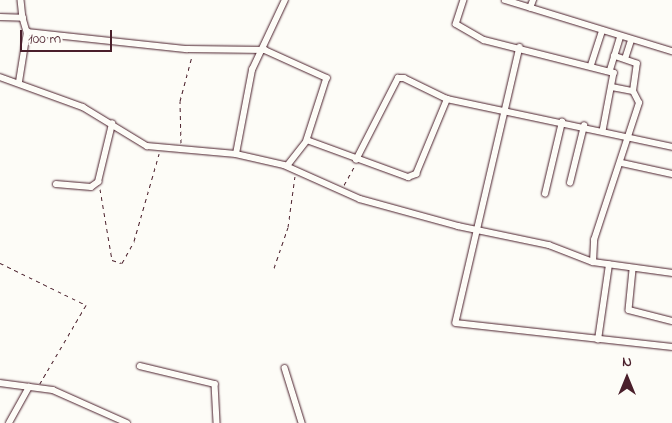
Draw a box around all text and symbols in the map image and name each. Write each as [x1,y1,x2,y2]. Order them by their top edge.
scale bar [22,20,115,52]
text: 100 m [28,28,61,50]
text: N [622,352,632,373]
north arrow [602,353,652,403]

